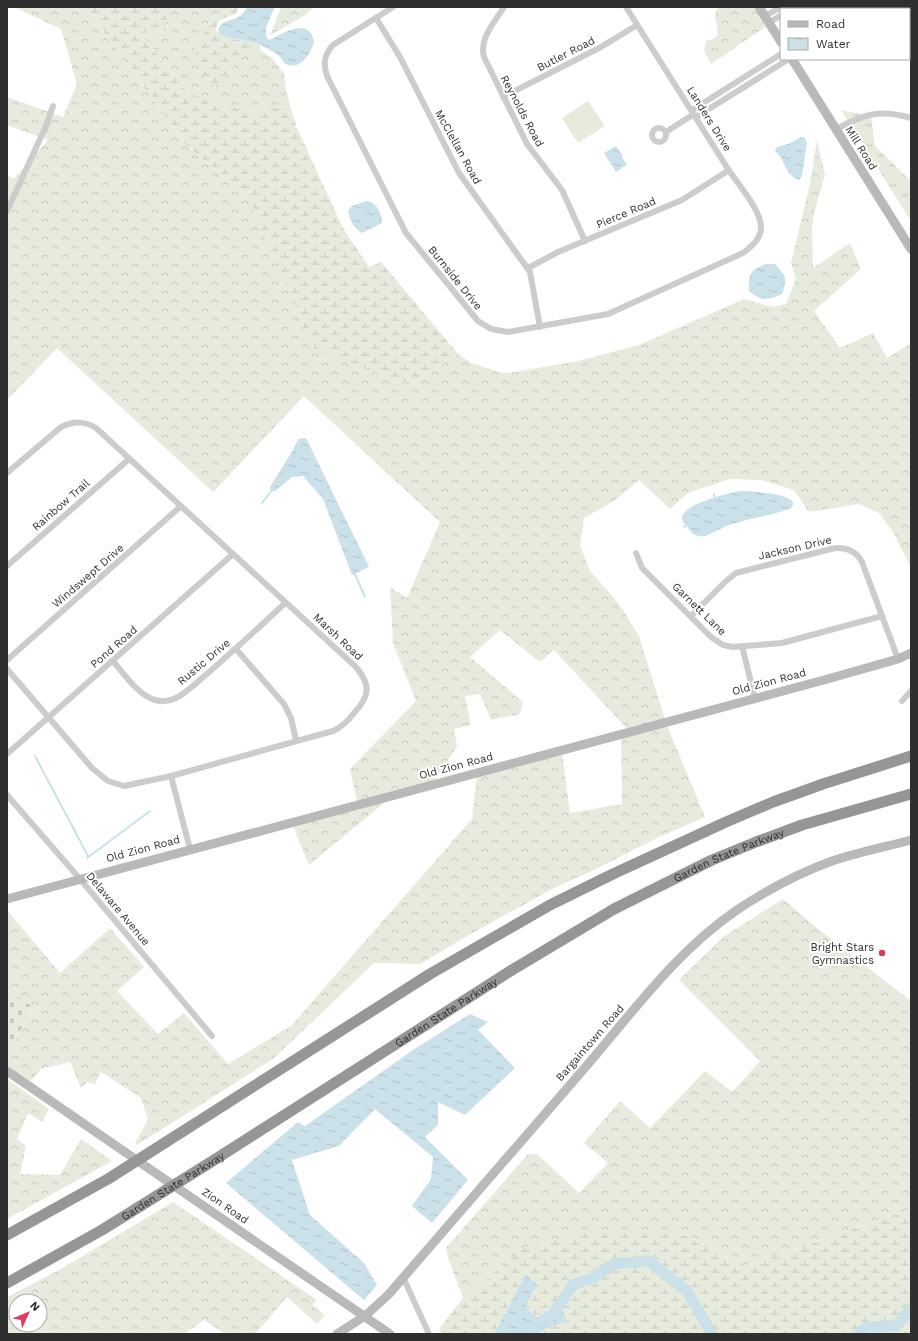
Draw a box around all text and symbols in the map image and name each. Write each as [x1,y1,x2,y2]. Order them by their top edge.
legend [780,8,910,60]
text: Road [816,17,845,31]
street label: Butler Road [535,34,597,74]
text: Water [816,37,851,51]
street label: Reynolds Road [498,73,546,149]
street label: Landers Drive [684,84,734,154]
street label: McClellan Road [432,108,484,186]
street label: Mill Road [842,124,880,172]
street label: Pierce Road [594,195,658,231]
street label: Burnside Drive [425,243,485,313]
street label: Rainbow Trail [30,476,93,533]
street label: Jackson Drive [757,533,833,563]
street label: Windswept Drive [50,541,126,611]
street label: Garnett Lane [669,580,729,638]
street label: Marsh Road [311,611,365,663]
street label: Pond Road [88,623,140,671]
street label: Rustic Drive [175,636,233,688]
street label: Old Zion Road [731,666,807,698]
street label: Old Zion Road [418,750,494,782]
street label: Garden State Parkway [671,826,786,885]
street label: Old Zion Road [105,833,181,865]
street label: Delaware Avenue [83,870,153,948]
place label: Bright Stars Gymnastics [811,941,874,967]
marker: Bright Stars Gymnastics [877,948,887,958]
street label: Garden State Parkway [392,974,500,1050]
street label: Bargaintown Road [553,1002,627,1084]
street label: Garden State Parkway [119,1149,227,1223]
street label: Zion Road [199,1185,251,1227]
north arrow [8,1293,48,1333]
text: N [27,1299,42,1314]

